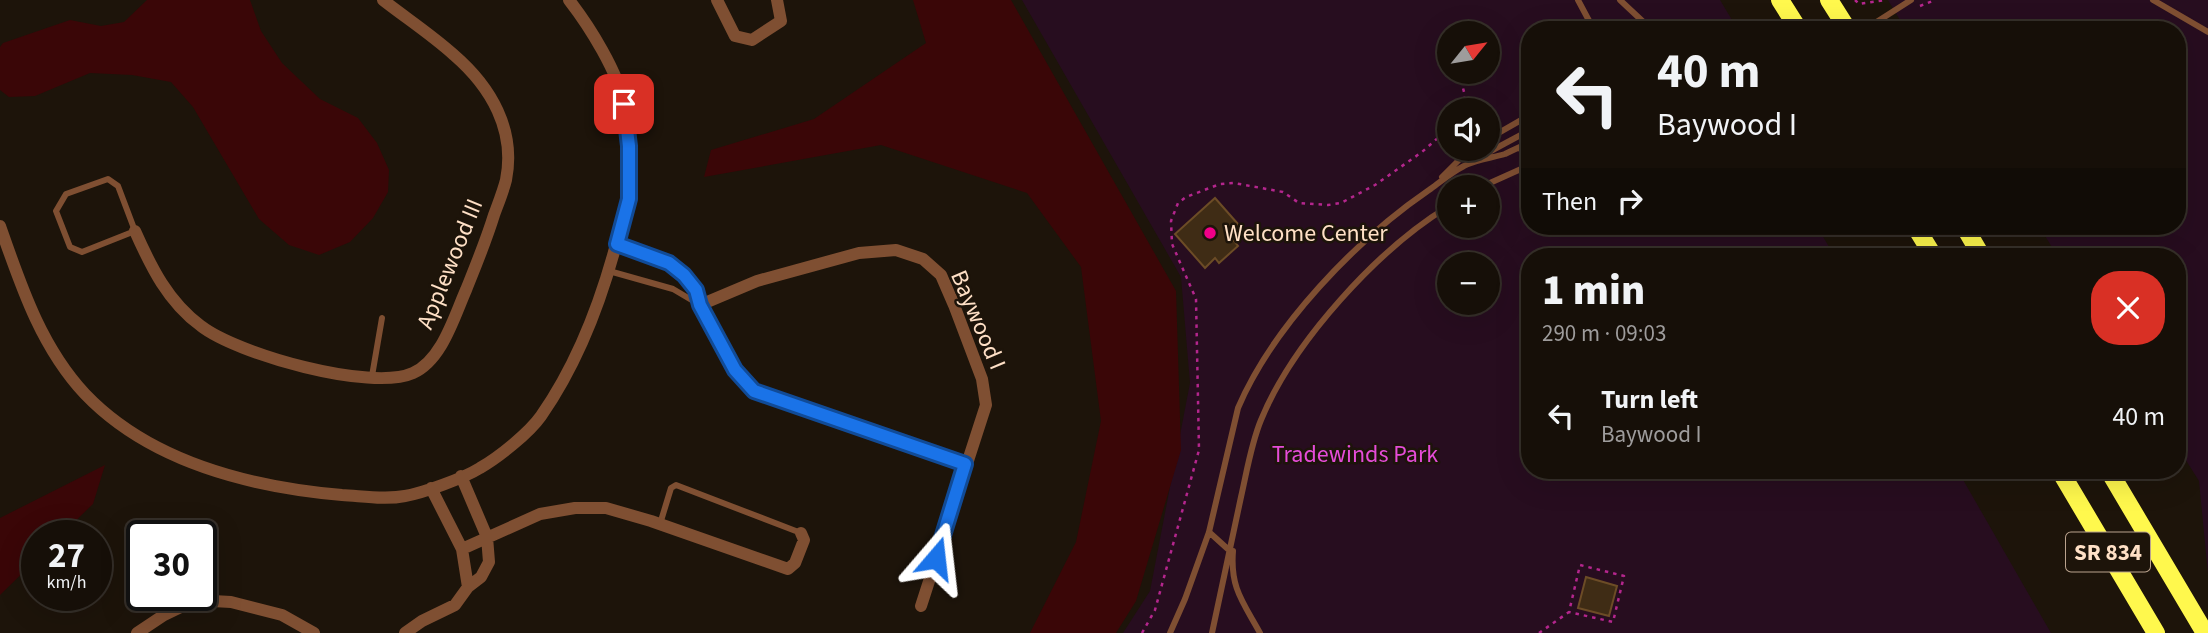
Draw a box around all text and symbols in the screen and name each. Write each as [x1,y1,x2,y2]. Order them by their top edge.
north arrow [1437,21,1500,84]
map controls [1437,21,1500,315]
text: 40 m [1657,37,1761,107]
icon: left [1542,49,1633,140]
pin [594,74,654,134]
icon: arrive [605,85,643,123]
button: sound [1437,98,1500,161]
text: Baywood I [1657,102,1797,148]
button: + [1437,175,1500,238]
icon: right [1611,182,1649,220]
text: Then [1542,183,1597,220]
street label: Applewood III [408,193,492,335]
place label: Welcome Center [1224,216,1388,251]
marker: Welcome Center [1202,225,1218,241]
button: − [1437,252,1500,315]
text: 1 min [1542,261,1645,321]
street label: Baywood I [941,265,1015,375]
button: close [2091,271,2165,345]
text: 290 m · 09:03 [1542,317,1666,350]
text: Turn left [1601,381,1698,418]
icon: left [1542,397,1580,435]
text: 40 m [2112,398,2165,435]
text: Baywood I [1601,418,1702,451]
park label: Tradewinds Park [1272,437,1438,472]
speed limit sign: 30 [126,520,217,611]
position arrow [899,521,973,595]
text: 27 [48,531,85,581]
road number: SR 834 [2066,532,2150,572]
text: km/h [47,570,86,595]

